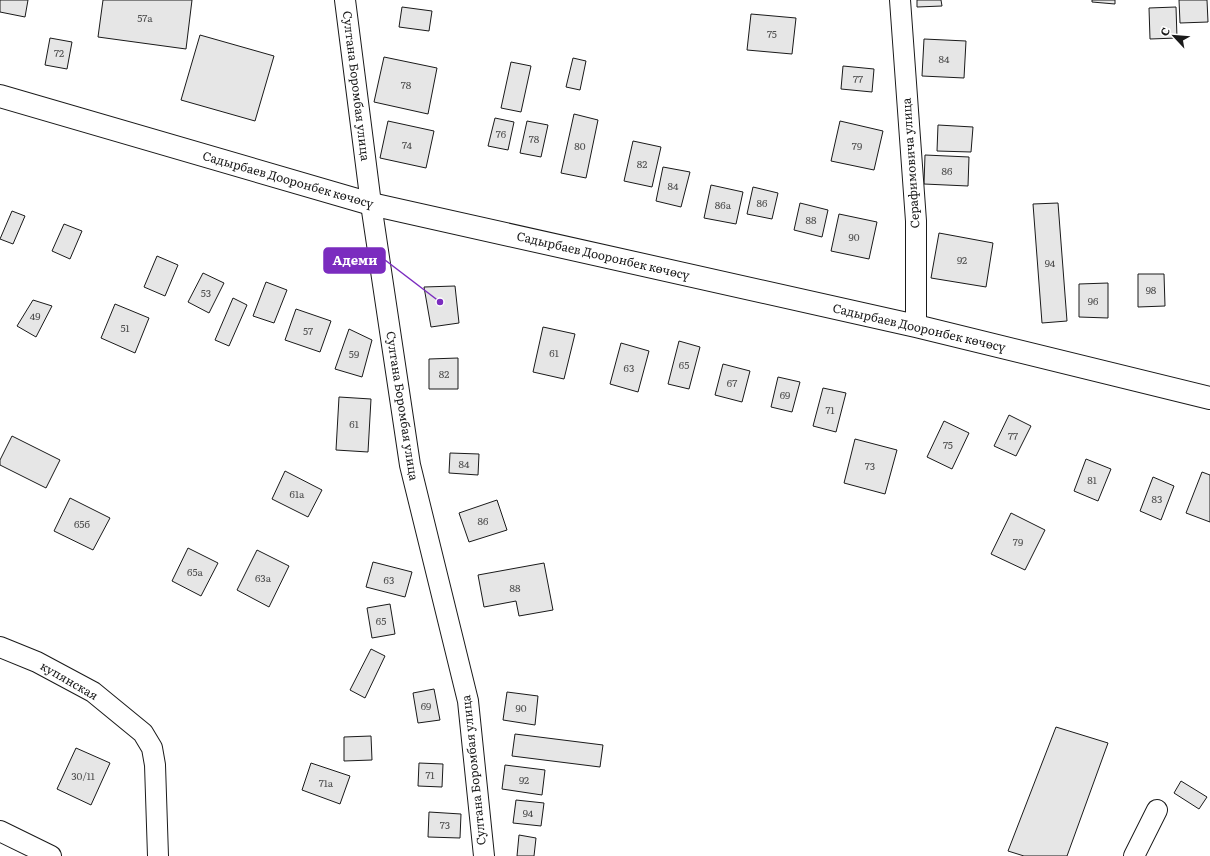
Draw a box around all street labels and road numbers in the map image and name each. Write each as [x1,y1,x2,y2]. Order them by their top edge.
street label: Султана Боромбая улица [339,10,375,162]
street label: Серафимовича улица [896,97,924,229]
street label: Садырбаев Дооронбек көчөсү [201,146,376,212]
street label: Садырбаев Дооронбек көчөсү [515,226,692,284]
street label: Садырбаев Дооронбек көчөсү [831,298,1008,356]
street label: Султана Боромбая улица [382,330,424,482]
street label: купянская [37,656,102,704]
street label: Султана Боромбая улица [456,694,490,846]

